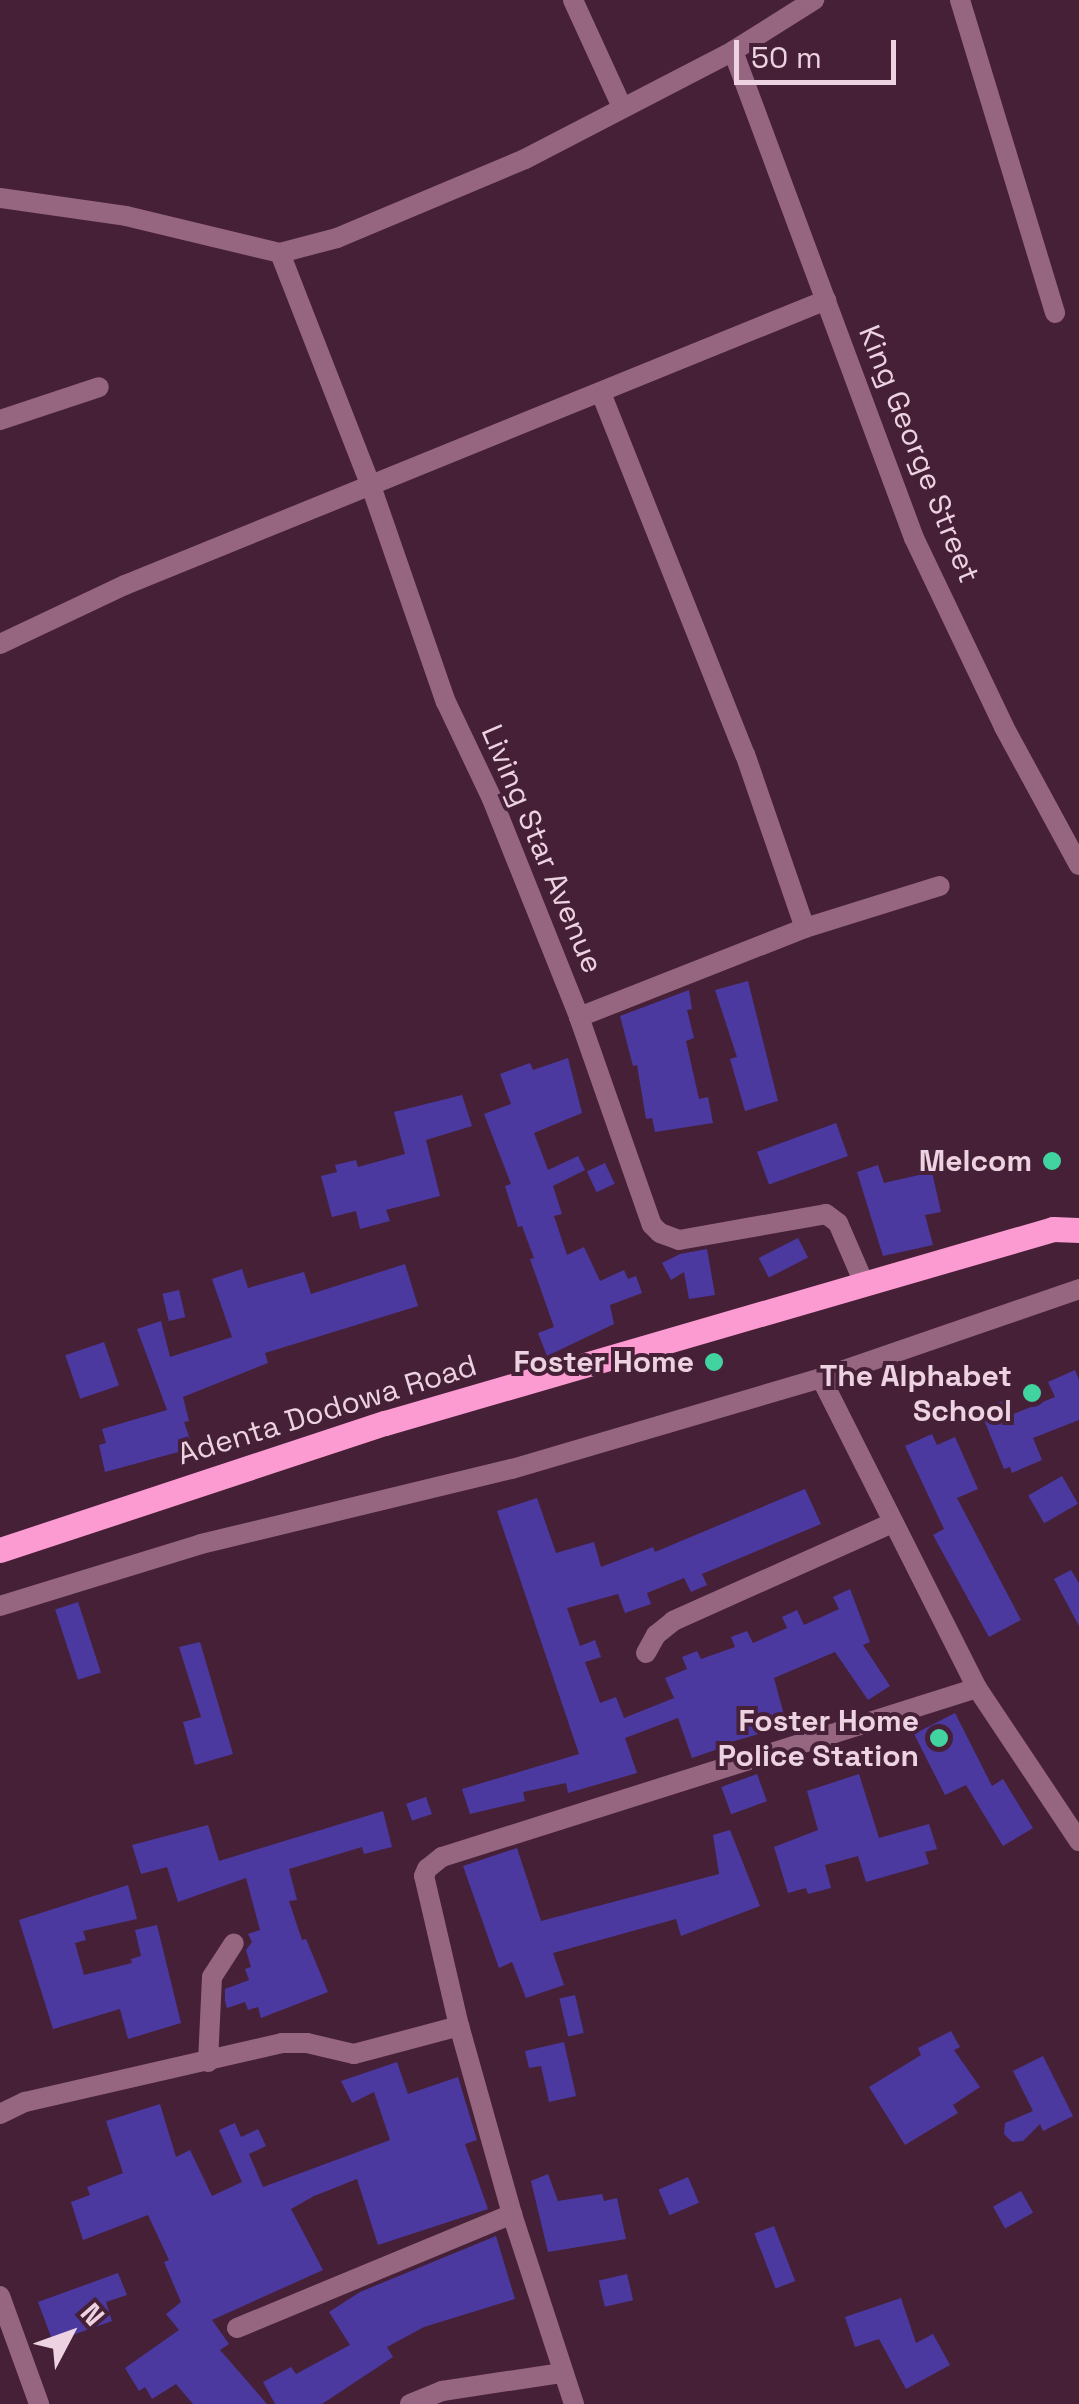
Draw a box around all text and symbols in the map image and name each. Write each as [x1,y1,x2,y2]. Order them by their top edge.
scale bar [739,20,902,82]
text: 50 m [751,38,822,77]
street label: King George Street [851,320,987,588]
street label: Living Star Avenue [473,719,611,979]
place label: Melcom [919,1143,1032,1179]
marker: Melcom [1041,1150,1063,1172]
place label: Foster Home [513,1344,694,1380]
street label: Adenta Dodowa Road [173,1347,481,1473]
marker: Foster Home [703,1351,725,1373]
place label: The Alphabet School [819,1358,1012,1428]
marker: The Alphabet School [1021,1382,1043,1404]
place label: Foster Home Police Station [718,1703,919,1774]
marker: Foster Home Police Station [928,1727,950,1749]
north arrow [20,2284,120,2384]
text: N [73,2295,112,2333]

